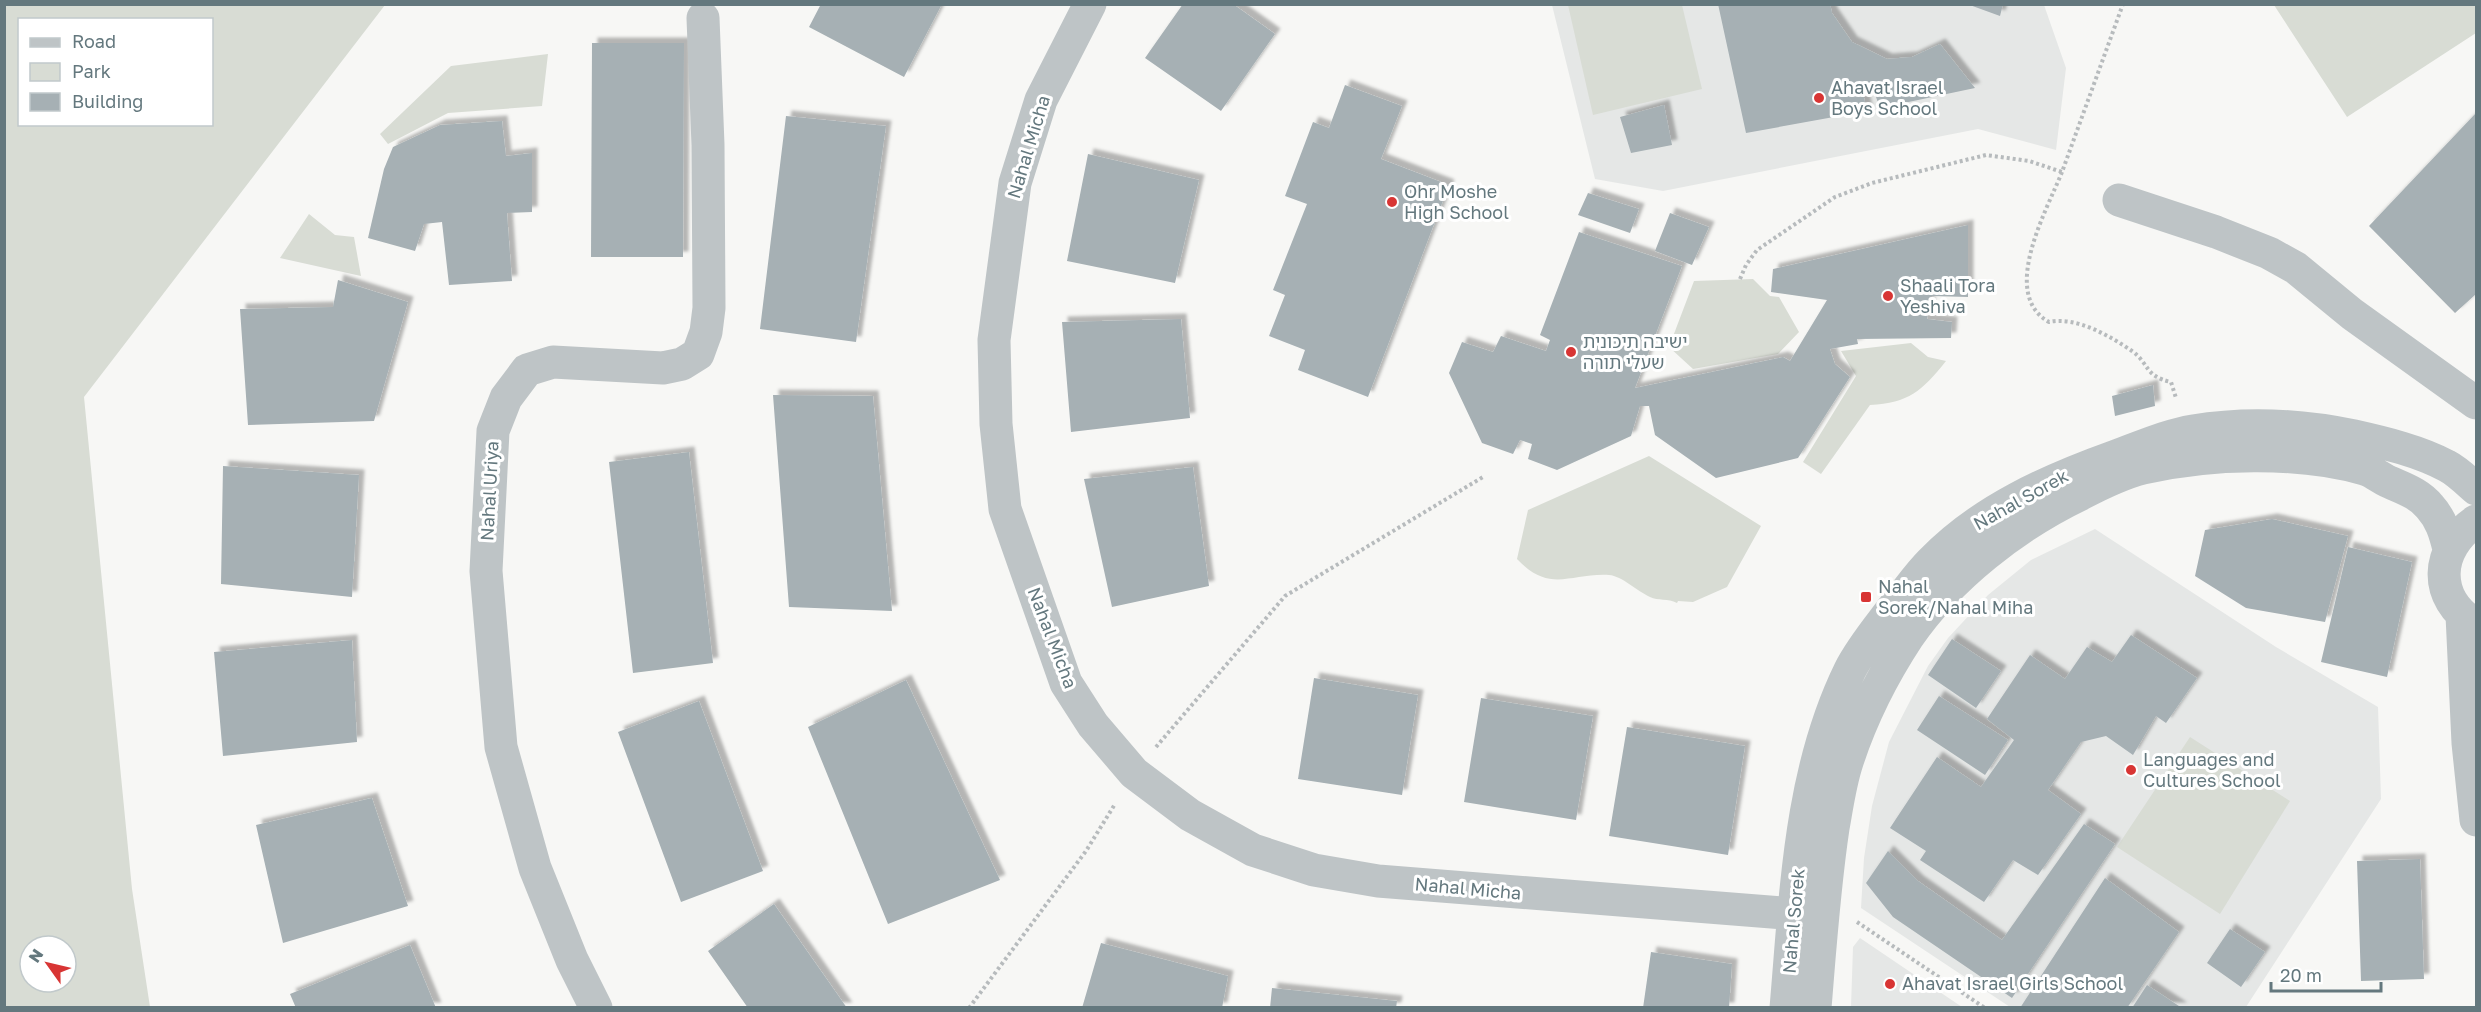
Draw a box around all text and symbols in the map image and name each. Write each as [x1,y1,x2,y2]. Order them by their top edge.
legend [18,18,213,126]
text: Road [72,30,116,52]
text: Park [72,60,111,82]
place label: Ahavat Israel Boys School [1831,76,1944,119]
text: Building [72,90,143,112]
marker: Ahavat Israel Boys School [1812,91,1826,105]
street label: Nahal Micha [1002,92,1054,201]
place label: Ohr Moshe High School [1404,180,1509,223]
marker: Ohr Moshe High School [1385,195,1399,209]
place label: Shaali Tora Yeshiva [1900,274,1995,317]
marker: Shaali Tora Yeshiva [1881,289,1895,303]
place label: ישיבה תיכונית שעלי תורה [1583,330,1687,373]
marker: ישיבה תיכונית שעלי תורה [1564,345,1578,359]
street label: Nahal Uriya [475,440,503,541]
street label: Nahal Sorek [1969,464,2072,534]
place label: Nahal Sorek/Nahal Miha [1878,575,2033,618]
street label: Nahal Micha [1024,584,1082,691]
marker: Nahal Sorek/Nahal Miha [1859,590,1873,604]
place label: Languages and Cultures School [2143,748,2281,791]
marker: Languages and Cultures School [2124,763,2138,777]
street label: Nahal Sorek [1777,868,1809,974]
street label: Nahal Micha [1414,872,1522,904]
north arrow [18,934,78,994]
text: N [24,945,47,966]
scale bar [2271,955,2380,993]
text: 20 m [2280,964,2322,986]
place label: Ahavat Israel Girls School [1902,972,2123,994]
marker: Ahavat Israel Girls School [1883,977,1897,991]

